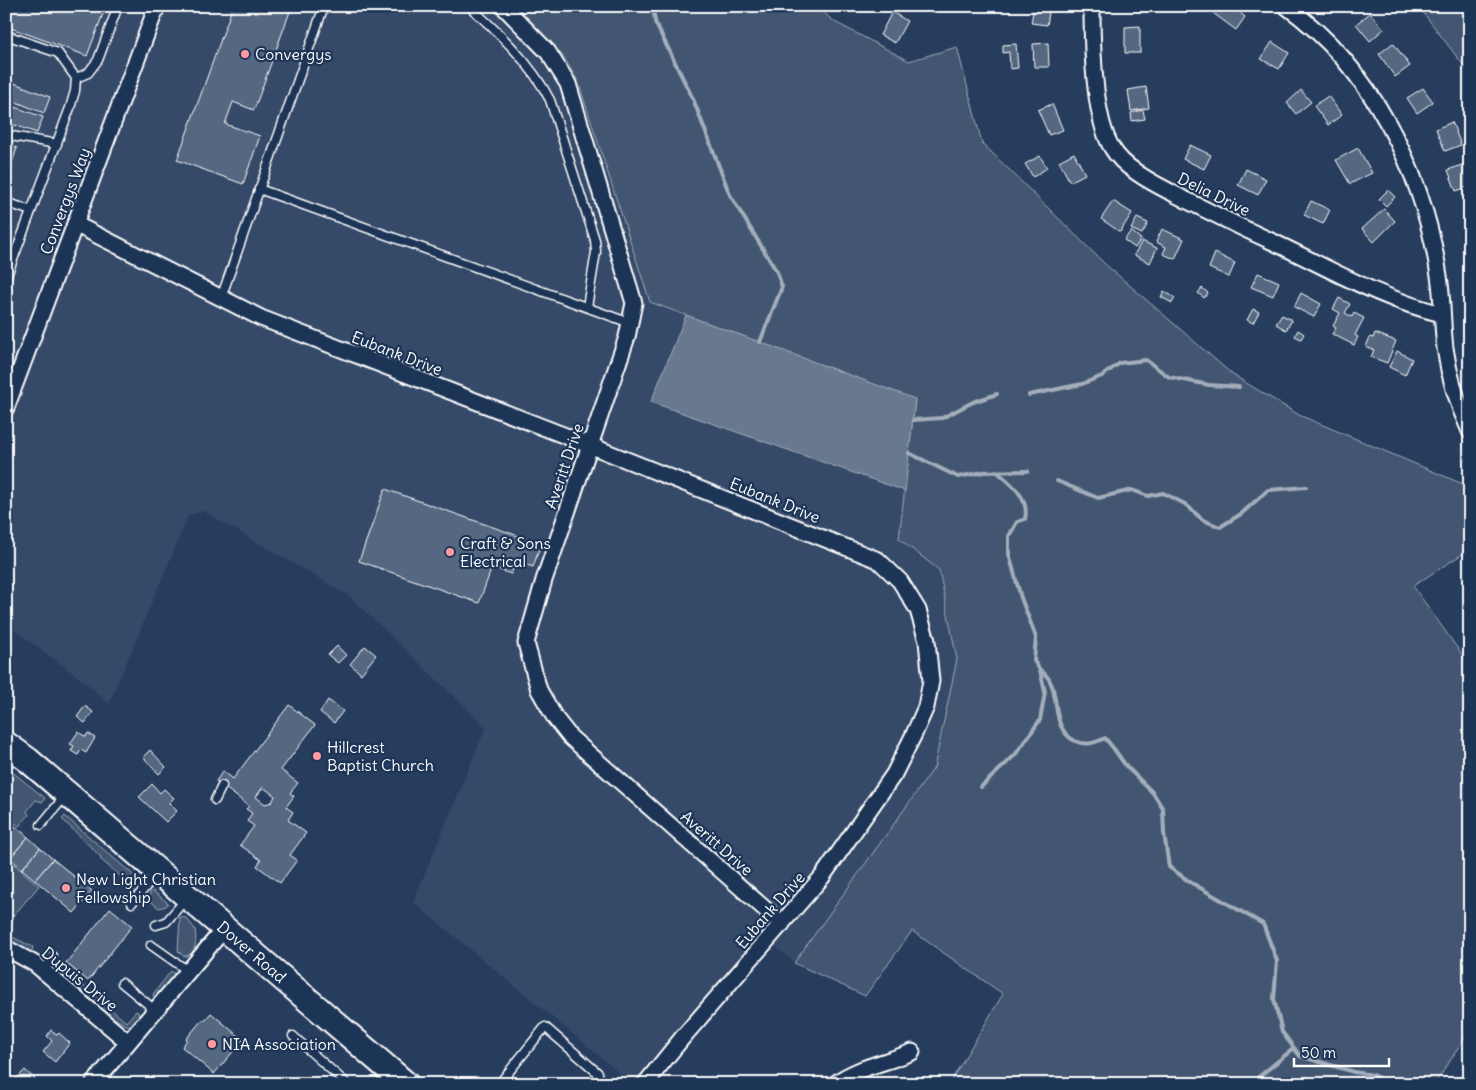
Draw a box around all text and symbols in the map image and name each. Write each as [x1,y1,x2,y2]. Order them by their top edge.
place label: Convergys [255,44,332,64]
marker: Convergys [239,48,251,60]
street label: Convergys Way [36,145,94,257]
street label: Delia Drive [1175,168,1253,220]
street label: Eubank Drive [349,327,445,379]
street label: Averitt Drive [540,421,588,511]
street label: Eubank Drive [727,473,823,527]
place label: Craft & Sons Electrical [460,533,551,571]
marker: Craft & Sons Electrical [444,546,456,558]
place label: Hillcrest Baptist Church [327,737,434,775]
marker: Hillcrest Baptist Church [311,750,323,762]
street label: Averitt Drive [677,806,757,880]
street label: Eubank Drive [731,867,809,953]
place label: New Light Christian Fellowship [76,869,216,907]
marker: New Light Christian Fellowship [60,882,72,894]
street label: Dover Road [213,917,290,987]
street label: Dupuis Drive [38,942,122,1016]
place label: NIA Association [222,1034,336,1054]
scale bar [1294,1035,1388,1067]
marker: NIA Association [206,1038,218,1050]
text: 50 m [1301,1043,1336,1062]

